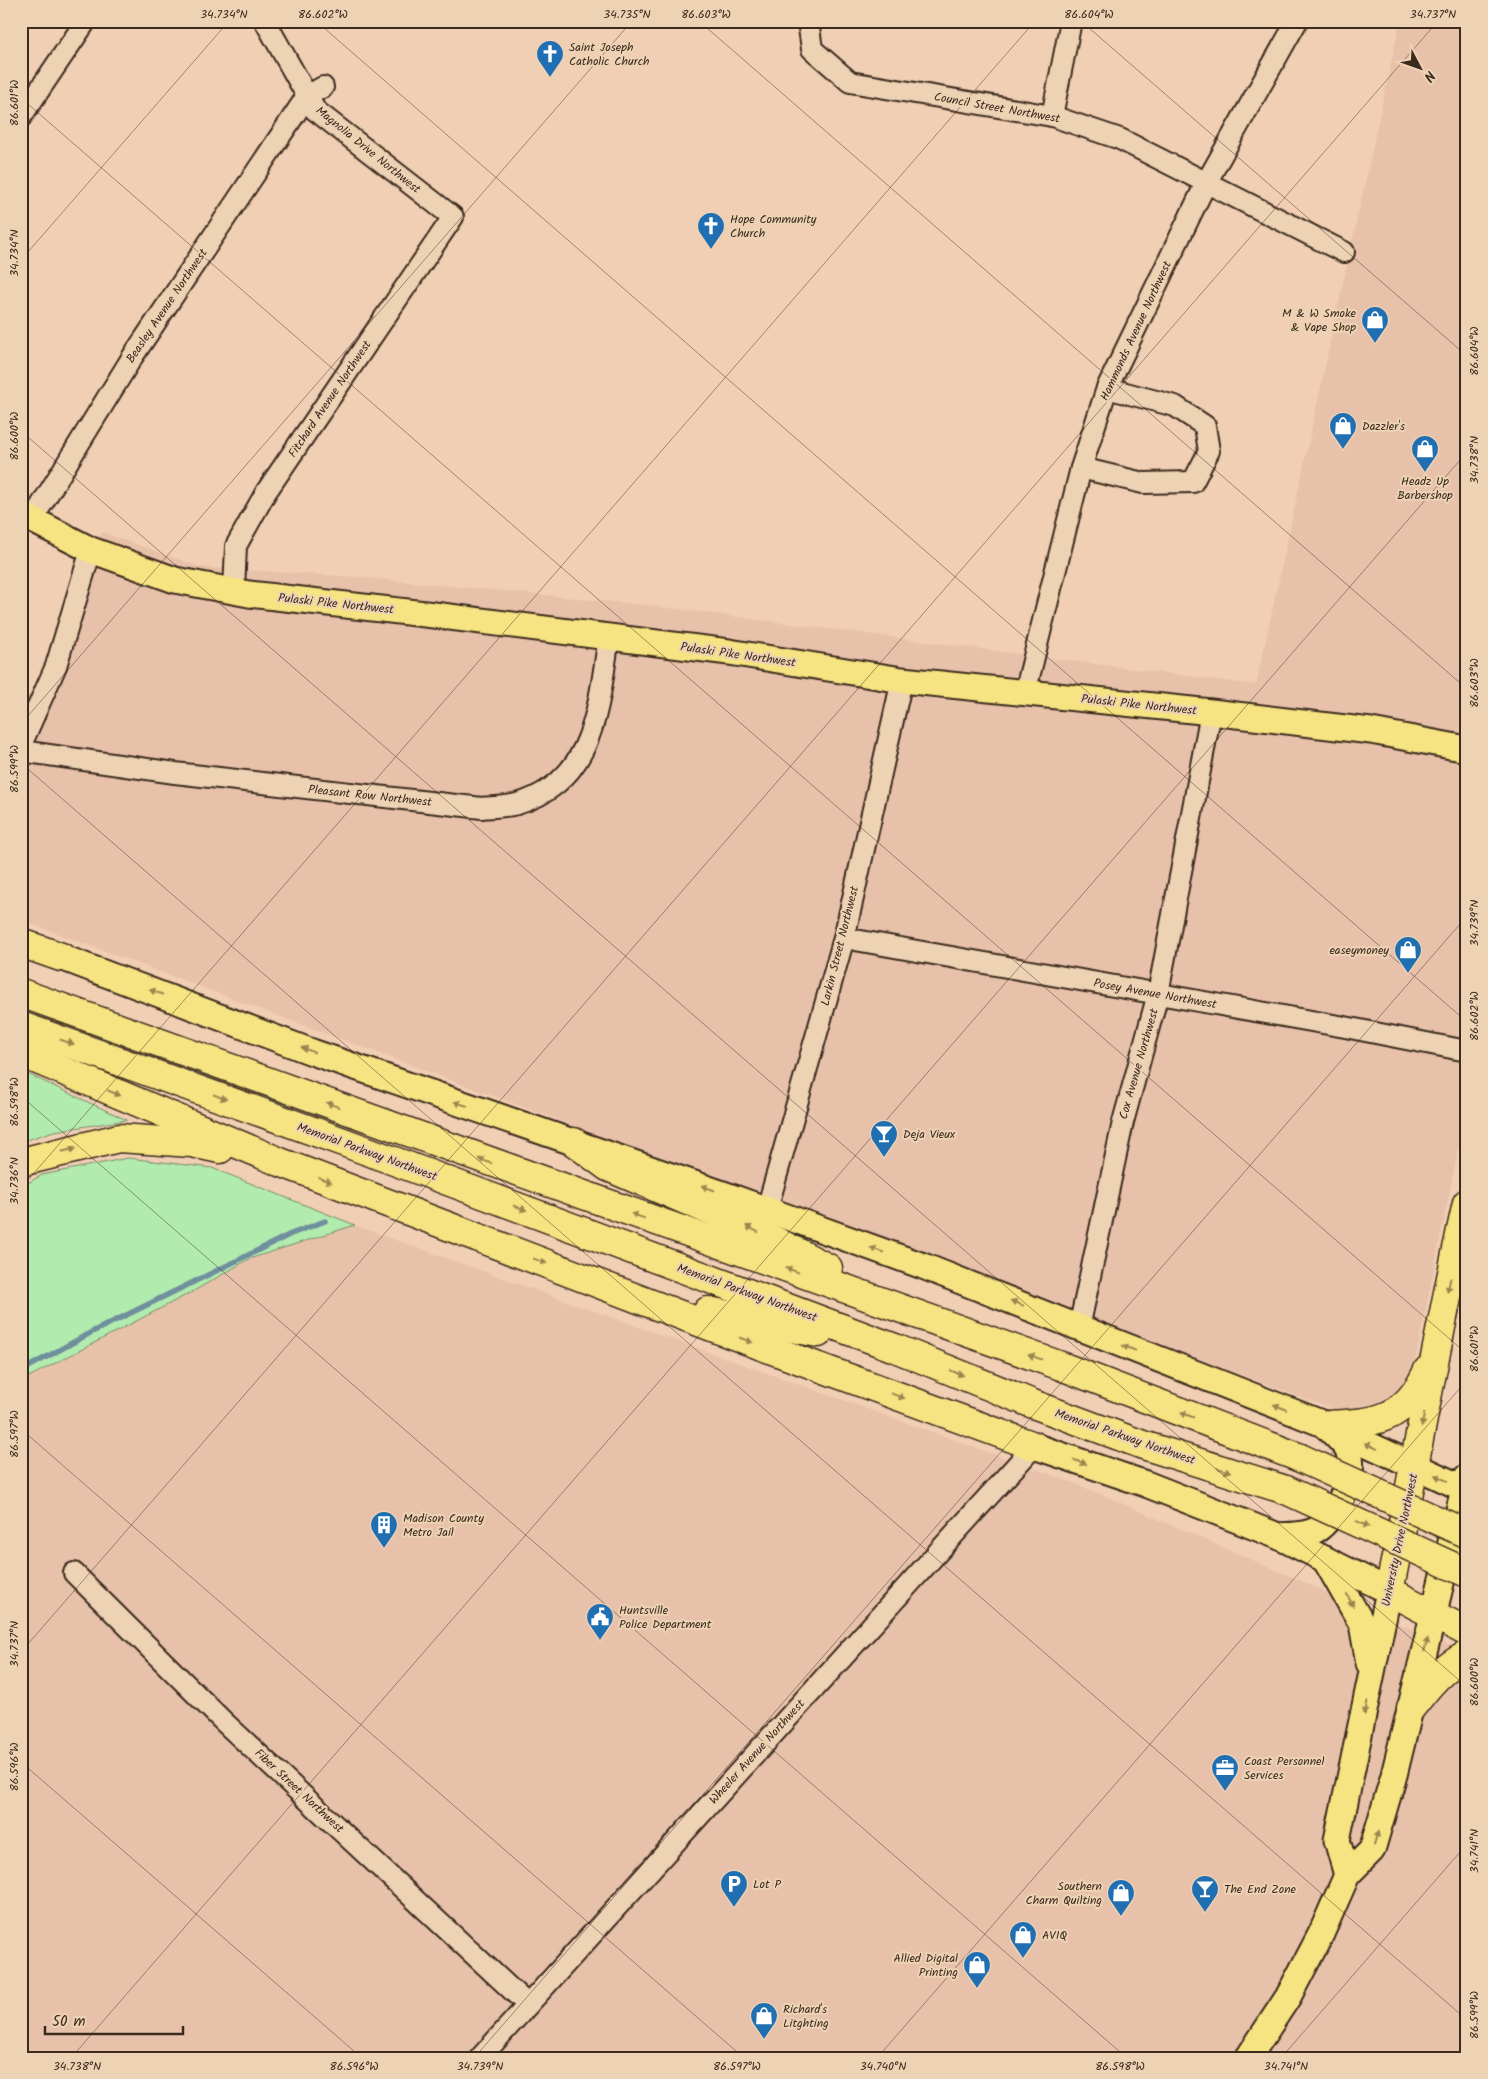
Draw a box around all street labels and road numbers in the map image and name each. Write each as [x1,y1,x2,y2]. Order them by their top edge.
street label: Council Street Northwest [932,88,1062,129]
street label: Magnolia Drive Northwest [311,102,425,199]
street label: Beasley Avenue Northwest [122,245,213,367]
street label: Hammonds Avenue Northwest [1095,258,1177,404]
street label: Fitchard Avenue Northwest [284,336,377,461]
street label: Pulaski Pike Northwest [277,588,395,620]
street label: Pulaski Pike Northwest [679,637,797,673]
street label: Pulaski Pike Northwest [1080,689,1198,721]
street label: Pleasant Row Northwest [307,780,433,812]
street label: Larkin Street Northwest [816,884,864,1008]
street label: Posey Avenue Northwest [1092,974,1218,1014]
street label: Cox Avenue Northwest [1114,1006,1164,1122]
street label: Memorial Parkway Northwest [294,1118,440,1186]
street label: Memorial Parkway Northwest [674,1259,820,1327]
street label: Memorial Parkway Northwest [1052,1404,1198,1470]
street label: University Drive Northwest [1377,1471,1423,1608]
street label: Wheeler Avenue Northwest [705,1695,810,1809]
street label: Fiber Street Northwest [250,1744,348,1838]

